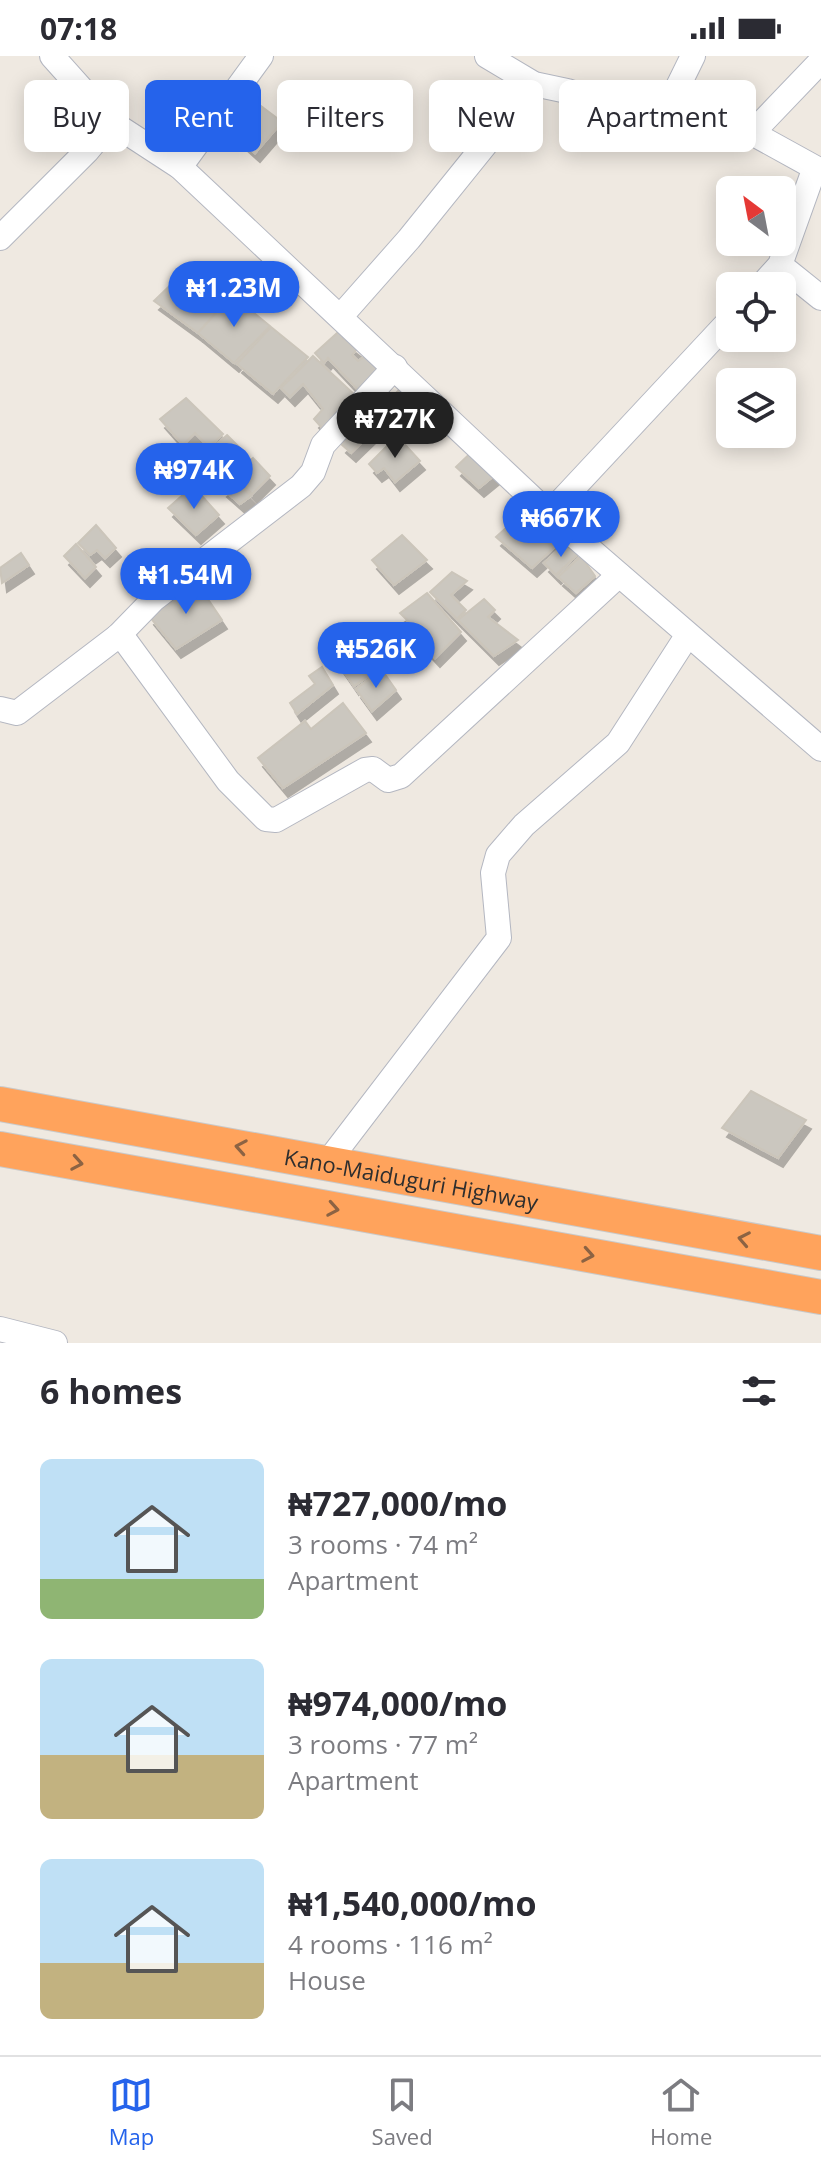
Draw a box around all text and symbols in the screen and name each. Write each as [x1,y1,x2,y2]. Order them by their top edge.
text: 07:18 [40,8,117,49]
chip: Buy [24,80,129,152]
chip: Rent [145,80,261,152]
chip: Filters [277,80,413,152]
chip: New [429,80,543,152]
chip: Apartment [559,80,756,152]
north arrow [716,176,796,256]
map controls [716,176,796,448]
pin: ₦1.23M [169,261,299,329]
text: ₦1.23M [186,269,282,305]
button: locate [716,272,796,352]
button: layers [716,368,796,448]
pin: ₦727K [339,392,451,460]
text: ₦727K [355,400,435,436]
pin: ₦974K [138,443,250,511]
text: ₦974K [154,451,234,487]
pin: ₦667K [505,491,617,559]
text: ₦667K [521,499,601,535]
pin: ₦1.54M [121,548,251,616]
text: ₦1.54M [138,556,234,592]
pin: ₦526K [320,622,432,690]
text: ₦526K [336,630,416,666]
one-way arrow [234,1140,247,1157]
street label: Kano-Maiduguri Highway [282,1141,542,1217]
one-way arrow [70,1153,84,1170]
one-way arrow [326,1199,339,1216]
one-way arrow [738,1231,752,1248]
one-way arrow [582,1246,595,1263]
text: 6 homes [40,1368,182,1414]
icon: filters [737,1369,781,1413]
text: ₦727,000/mo [288,1480,507,1526]
icon: home [104,1491,200,1587]
text: 3 rooms · 74 m² [288,1526,478,1562]
text: Apartment [288,1562,419,1598]
text: ₦974,000/mo [288,1680,507,1726]
icon: home [104,1691,200,1787]
text: 3 rooms · 77 m² [288,1726,478,1762]
text: Apartment [288,1762,419,1798]
text: ₦1,540,000/mo [288,1880,537,1926]
icon: home [104,1891,200,1987]
text: 4 rooms · 116 m² [288,1926,493,1962]
text: House [288,1962,366,1998]
tab: Map [109,2073,154,2151]
tab: Saved [372,2073,433,2151]
tab: Home [650,2073,712,2151]

